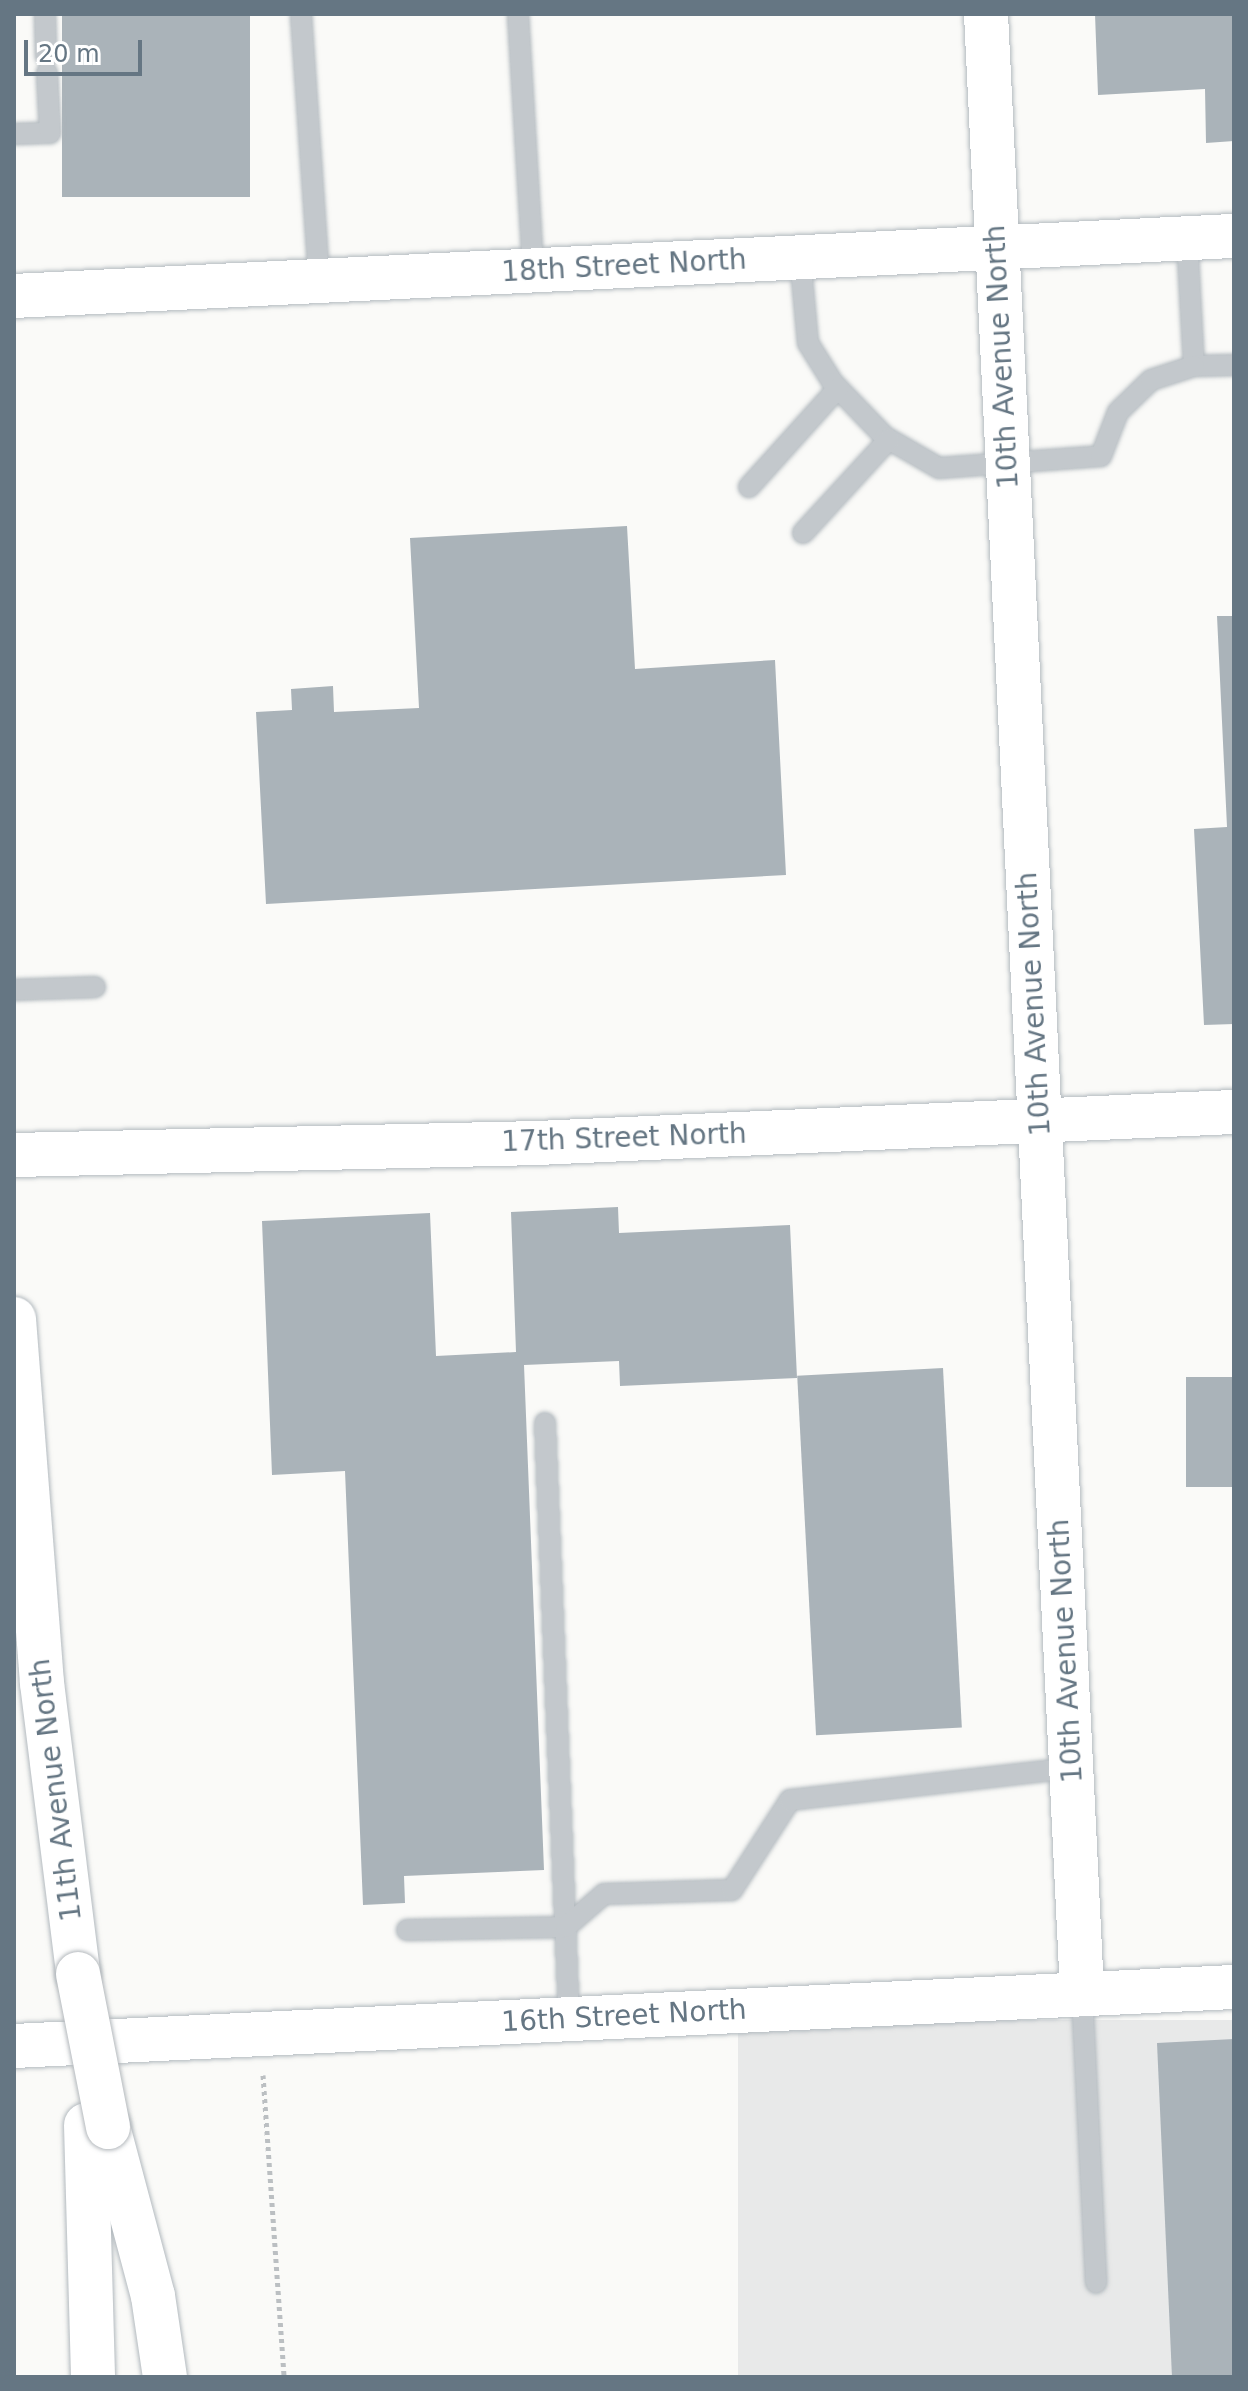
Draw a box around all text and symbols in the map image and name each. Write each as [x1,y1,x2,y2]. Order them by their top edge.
scale bar [28,24,146,74]
text: 20 m [38,40,100,68]
street label: 10th Avenue North [978,224,1026,490]
street label: 18th Street North [501,243,747,289]
street label: 10th Avenue North [1010,871,1058,1137]
street label: 17th Street North [501,1117,747,1159]
street label: 10th Avenue North [1042,1518,1090,1784]
street label: 11th Avenue North [23,1657,89,1923]
street label: 16th Street North [501,1993,747,2039]

